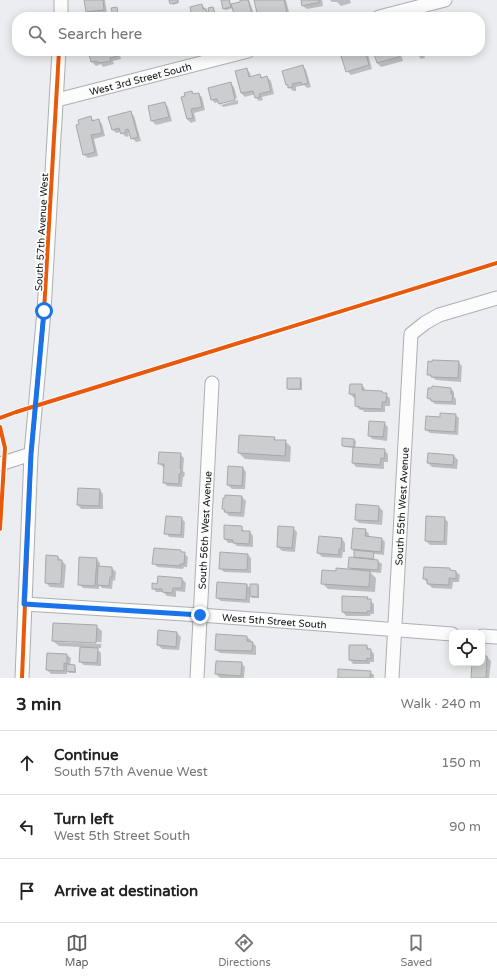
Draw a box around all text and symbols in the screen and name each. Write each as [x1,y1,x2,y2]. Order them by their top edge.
search box [12,12,485,56]
icon: search [26,23,48,45]
text: Search here [58,25,142,43]
street label: West 3rd Street South [88,61,193,98]
street label: South 57th Avenue West [33,173,51,291]
route start [35,302,53,320]
street label: South 55th West Avenue [393,447,412,566]
street label: South 56th West Avenue [197,470,215,590]
route end [191,606,209,624]
street label: West 5th Street South [222,612,327,632]
map controls [449,630,485,666]
button: locate [449,630,485,666]
text: 3 min [16,694,61,715]
text: Walk · 240 m [401,696,481,712]
text: Continue [54,746,118,764]
icon: ahead [16,752,38,774]
text: 150 m [441,755,481,771]
text: South 57th Avenue West [54,764,208,780]
text: Turn left [54,810,114,828]
icon: left [16,816,38,838]
text: 90 m [449,819,481,835]
text: West 5th Street South [54,828,190,844]
icon: arrive [16,880,38,902]
text: Arrive at destination [54,882,198,900]
tab: Map [65,932,89,969]
tab: Directions [218,932,271,969]
tab: Saved [400,932,432,969]

